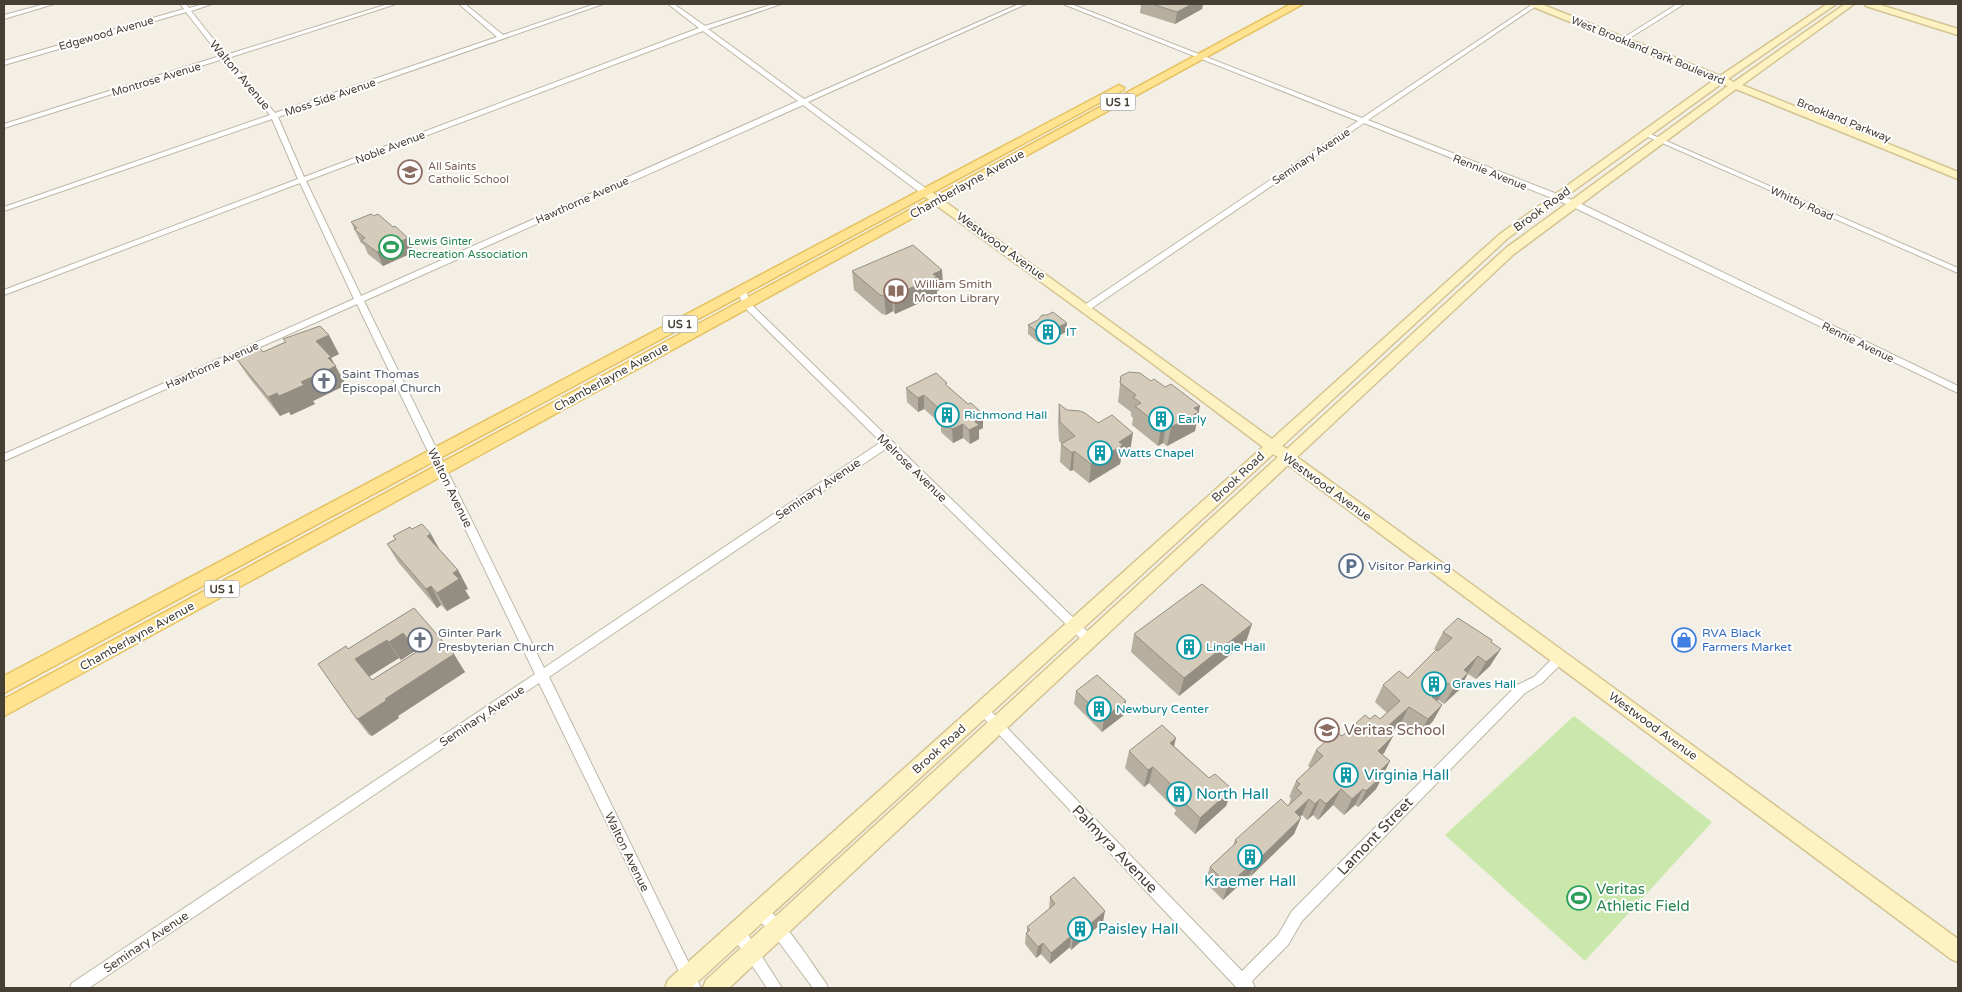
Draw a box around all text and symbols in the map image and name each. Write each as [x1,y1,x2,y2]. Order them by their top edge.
street label: Edgewood Avenue [57,14,155,53]
street label: West Brookland Park Boulevard [1569,14,1727,87]
street label: Walton Avenue [207,37,273,113]
street label: Montrose Avenue [110,60,202,99]
street label: Moss Side Avenue [283,76,377,119]
road number: US 1 [1100,94,1136,110]
street label: Brookland Parkway [1795,96,1893,145]
street label: Seminary Avenue [1270,126,1353,187]
street label: Noble Avenue [354,128,427,167]
street label: Chamberlayne Avenue [907,147,1027,221]
street label: Rennie Avenue [1451,152,1529,193]
school or university icon: All Saints Catholic School [397,159,423,185]
place label: All Saints Catholic School [428,160,509,186]
street label: Hawthorne Avenue [534,174,631,227]
street label: Brook Road [1511,184,1573,234]
street label: Whitby Road [1768,184,1836,223]
street label: Westwood Avenue [954,209,1048,283]
sports icon: Lewis Ginter Recreation Association [378,234,404,260]
place label: Lewis Ginter Recreation Association [408,235,528,261]
place label: William Smith Morton Library [914,277,1000,305]
library icon: William Smith Morton Library [883,278,909,304]
road number: US 1 [662,316,698,332]
building icon: IT [1035,319,1061,345]
street label: Rennie Avenue [1820,319,1896,366]
place label: IT [1066,325,1077,339]
street label: Hawthorne Avenue [164,339,261,392]
street label: Chamberlayne Avenue [551,340,671,414]
place label: Saint Thomas Episcopal Church [342,367,441,395]
church icon: Saint Thomas Episcopal Church [311,368,337,394]
building icon: Richmond Hall [934,402,960,428]
building icon: Early [1148,406,1174,432]
place label: Richmond Hall [964,408,1047,422]
place label: Early [1178,412,1207,426]
street label: Melrose Avenue [874,431,950,505]
building icon: Watts Chapel [1087,440,1113,466]
street label: Walton Avenue [425,446,475,530]
place label: Watts Chapel [1118,446,1194,460]
street label: Brook Road [1209,449,1267,505]
street label: Westwood Avenue [1280,450,1374,524]
street label: Seminary Avenue [773,455,863,523]
parking icon: Visitor Parking [1338,553,1364,579]
place label: Visitor Parking [1368,559,1451,573]
road number: US 1 [204,580,240,598]
street label: Chamberlayne Avenue [77,599,197,673]
place label: Ginter Park Presbyterian Church [438,626,554,654]
place label: RVA Black Farmers Market [1702,626,1792,654]
church icon: Ginter Park Presbyterian Church [407,627,433,653]
shop icon: RVA Black Farmers Market [1671,627,1697,653]
building icon: Lingle Hall [1176,634,1202,660]
place label: Lingle Hall [1206,640,1265,654]
building icon: Graves Hall [1421,671,1447,697]
place label: Graves Hall [1452,677,1516,691]
street label: Seminary Avenue [437,682,527,750]
street label: Westwood Avenue [1606,689,1700,763]
building icon: Newbury Center [1086,696,1112,722]
place label: Newbury Center [1116,702,1209,716]
school or university icon: Veritas School [1314,717,1340,743]
street label: Brook Road [909,721,969,777]
place label: Veritas School [1344,721,1445,739]
building icon: Virginia Hall [1333,762,1359,788]
place label: Virginia Hall [1364,766,1449,784]
building icon: North Hall [1166,781,1192,807]
place label: North Hall [1196,785,1269,803]
street label: Lamont Street [1333,793,1417,879]
street label: Palmyra Avenue [1068,801,1162,897]
street label: Walton Avenue [602,810,652,894]
building icon: Kraemer Hall [1237,844,1263,870]
place label: Kraemer Hall [1204,872,1296,890]
place label: Veritas Athletic Field [1596,880,1690,915]
sports icon: Veritas Athletic Field [1566,885,1592,911]
street label: Seminary Avenue [101,908,191,976]
building icon: Paisley Hall [1067,916,1093,942]
place label: Paisley Hall [1098,920,1178,938]

